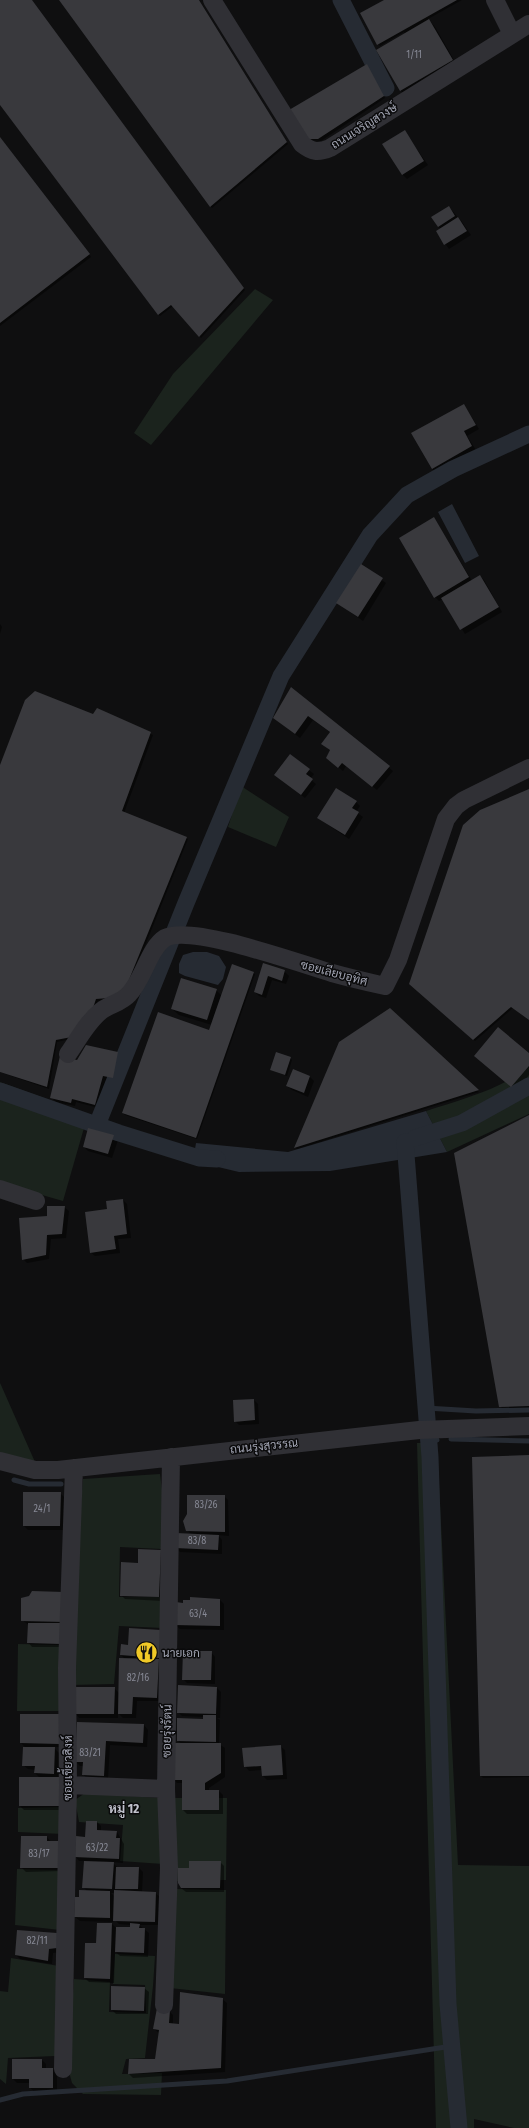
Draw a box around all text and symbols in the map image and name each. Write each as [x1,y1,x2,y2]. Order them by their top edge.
house number: 1/11 [406,49,422,61]
street label: ถนนเจริญสวงษ์ [328,99,400,152]
street label: ซอยเลียบอุทิศ [298,956,369,991]
street label: ถนนรุ่งสุวรรณ [229,1435,299,1459]
house number: 83/26 [195,1499,218,1511]
house number: 24/1 [34,1503,50,1515]
house number: 83/8 [188,1535,206,1547]
house number: 63/4 [189,1608,207,1620]
restaurant icon: นายเอก [134,1640,160,1666]
place label: นายเอก [162,1646,200,1660]
house number: 82/16 [127,1672,149,1684]
street label: ซอยรุ่งรัตน์ [159,1704,176,1758]
street label: ซอยเขี้ยวสิงห์ [57,1735,75,1801]
house number: 83/21 [79,1747,101,1759]
district label: หมู่ 12 [109,1801,139,1819]
house number: 63/22 [86,1842,109,1854]
house number: 83/17 [28,1848,50,1860]
house number: 82/11 [26,1935,48,1947]

